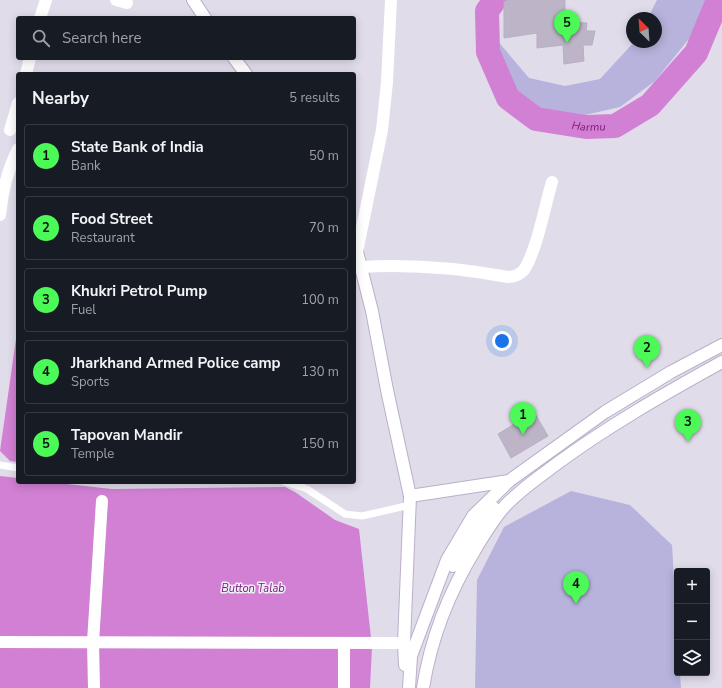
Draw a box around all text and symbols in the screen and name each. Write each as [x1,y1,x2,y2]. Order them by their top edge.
pin: 5 [554,10,580,43]
north arrow [626,12,662,48]
search box [16,16,356,60]
icon: search [30,27,52,49]
text: Search here [62,28,142,48]
text: Nearby [32,87,89,110]
text: 5 results [289,89,340,107]
water label: Harmu [571,118,606,135]
text: State Bank of India [71,137,204,157]
text: 1 [42,147,50,165]
text: 50 m [309,147,339,165]
text: Bank [71,157,101,175]
text: Food Street [71,209,152,229]
text: 2 [42,219,50,237]
text: 70 m [309,219,339,237]
text: Restaurant [71,229,135,247]
text: Khukri Petrol Pump [71,281,207,301]
text: 3 [42,291,50,309]
text: 100 m [301,291,339,309]
text: Fuel [71,301,96,319]
your location [492,331,512,351]
pin: 2 [634,335,660,368]
text: Jharkhand Armed Police camp [71,353,281,373]
text: 4 [42,363,50,381]
text: 130 m [301,363,339,381]
text: Sports [71,373,110,391]
pin: 1 [510,402,536,435]
pin: 3 [675,409,701,442]
text: Tapovan Mandir [71,425,182,445]
text: 5 [42,435,50,453]
text: 150 m [301,435,339,453]
text: Temple [71,445,114,463]
map controls [674,568,710,676]
button: + [674,568,710,604]
pin: 4 [563,571,589,604]
water label: Button Talab [221,581,285,596]
button: − [674,604,710,640]
button: layers [674,640,710,676]

